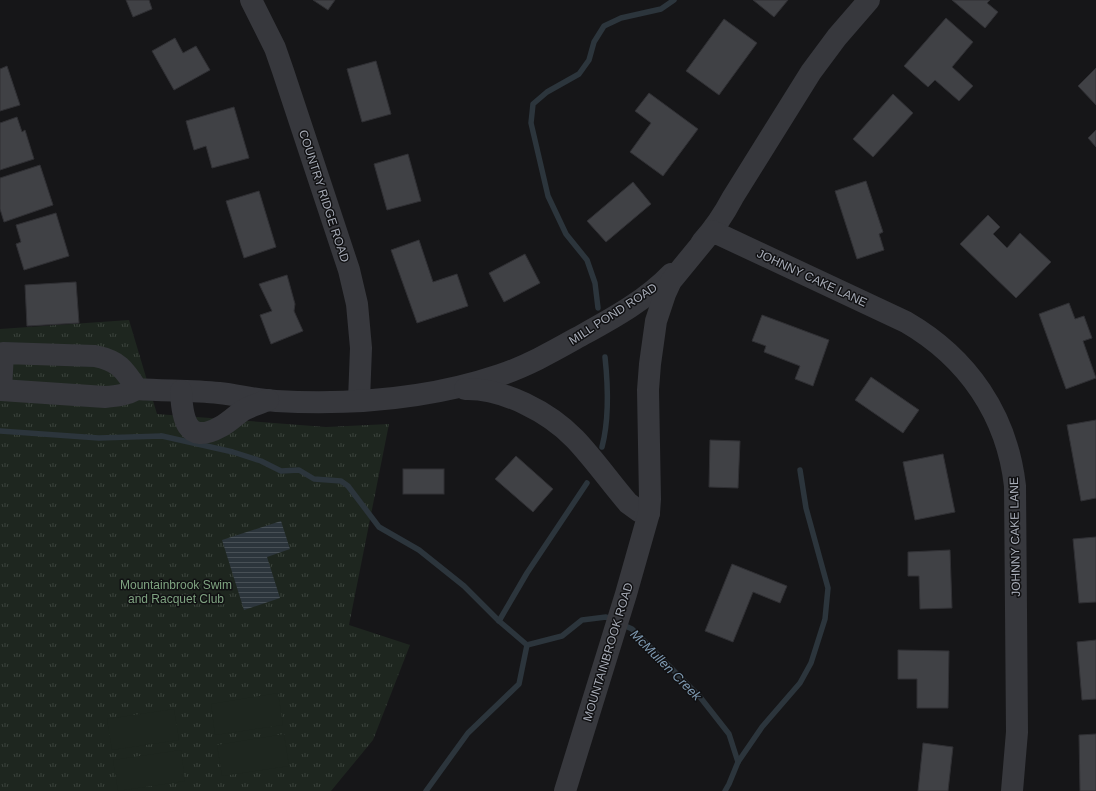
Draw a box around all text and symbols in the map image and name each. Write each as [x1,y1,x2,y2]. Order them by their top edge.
street label: COUNTRY RIDGE ROAD [296,128,352,264]
street label: JOHNNY CAKE LANE [755,246,869,310]
street label: MILL POND ROAD [566,280,660,348]
street label: JOHNNY CAKE LANE [1007,477,1023,597]
park label: Mountainbrook Swim and Racquet Club [120,578,232,606]
street label: MOUNTAINBROOK ROAD [580,581,636,723]
water label: McMullen Creek [627,626,706,705]

